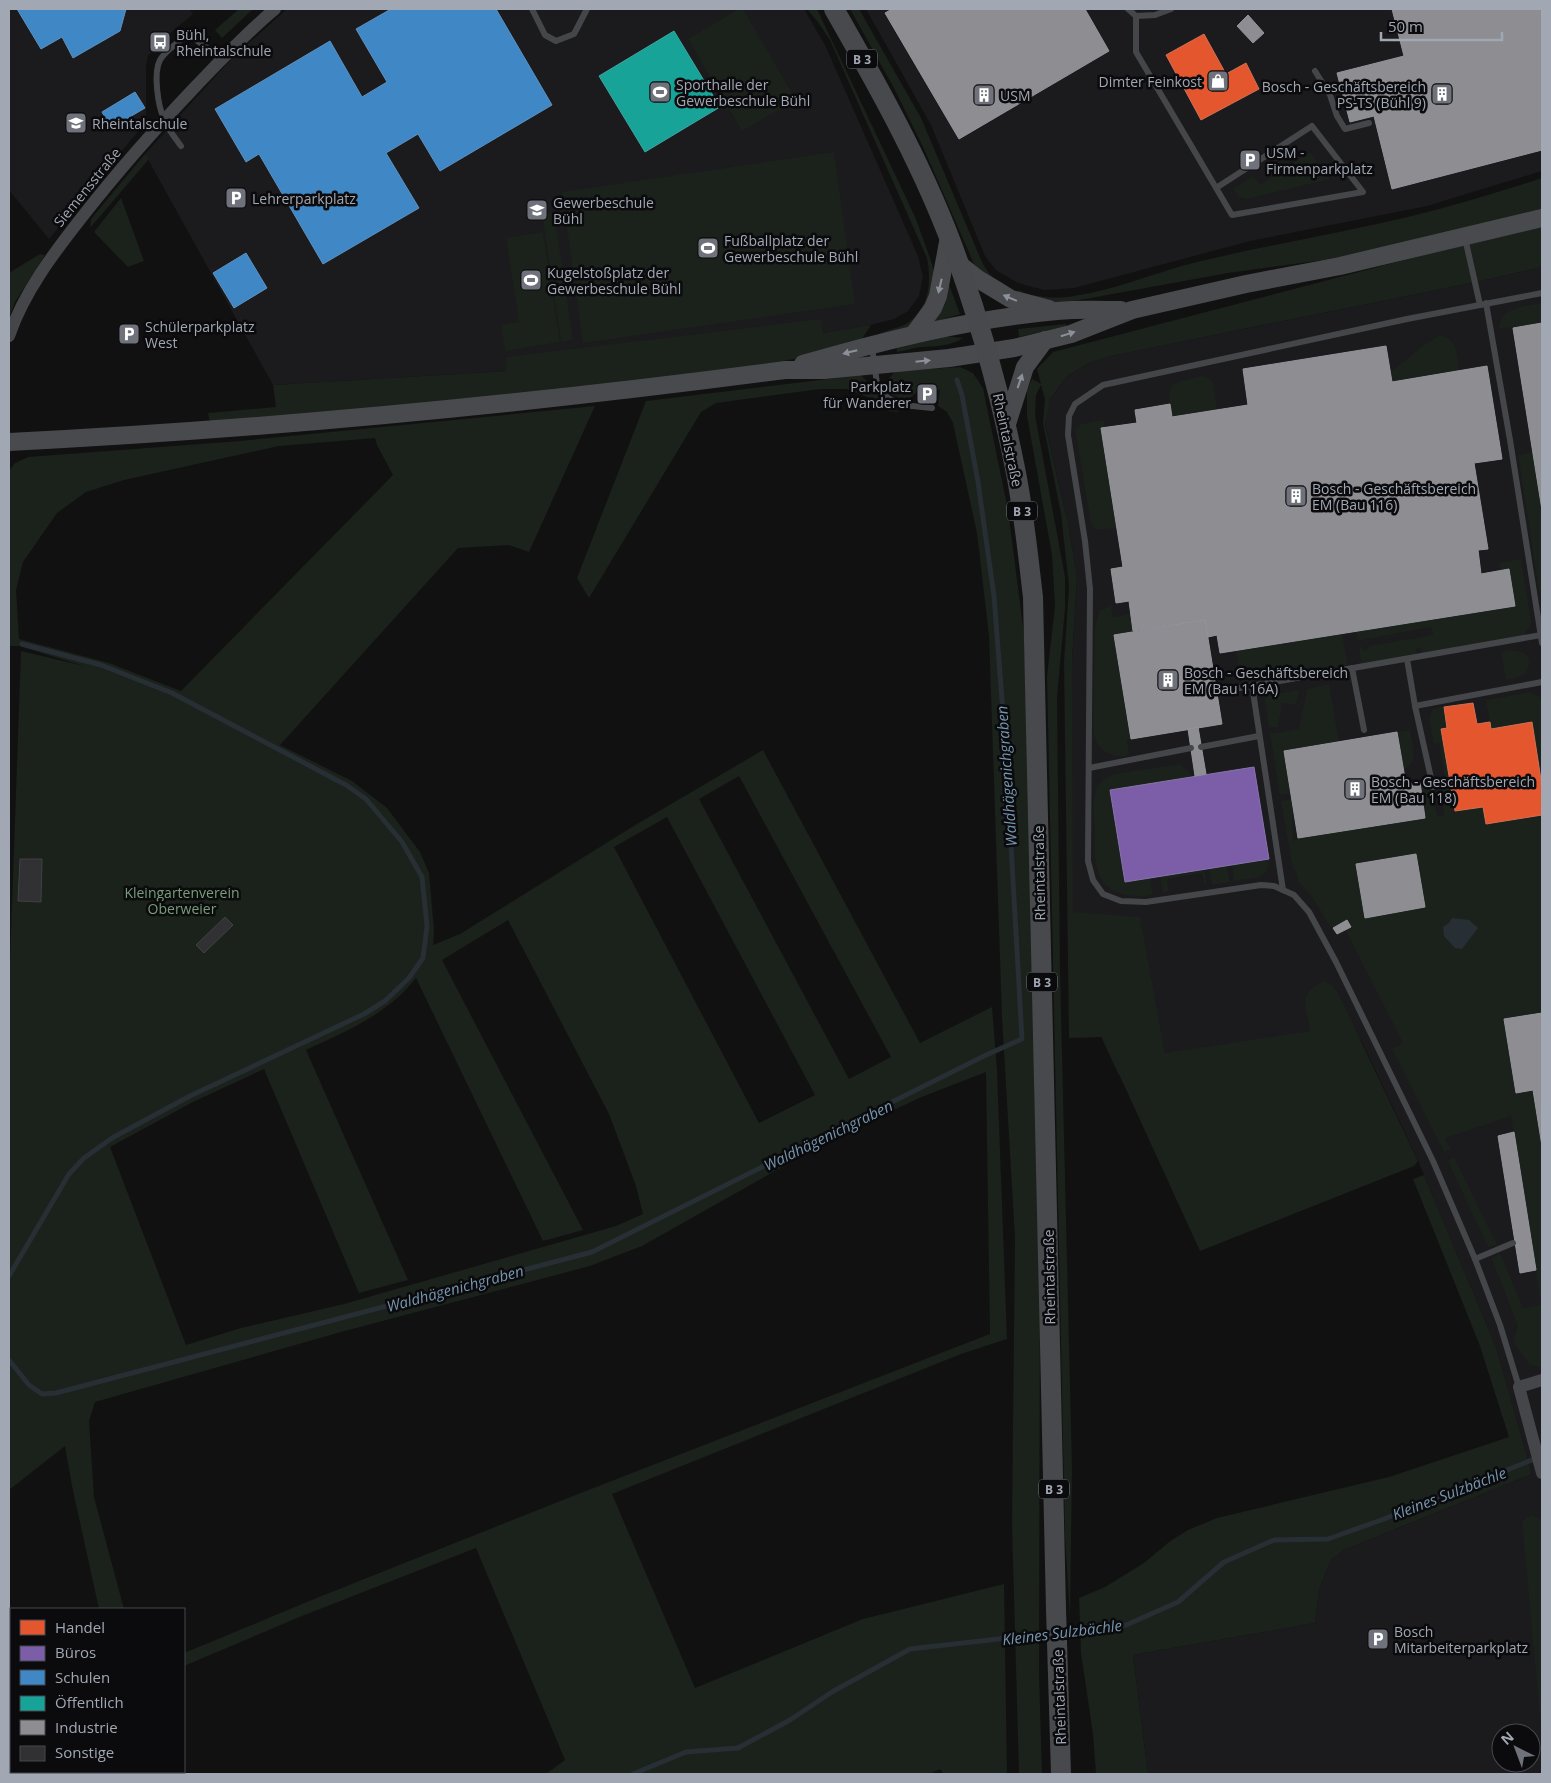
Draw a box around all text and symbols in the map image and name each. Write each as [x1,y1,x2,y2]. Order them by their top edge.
scale bar [1381,10,1502,42]
text: 50 m [1388,16,1423,36]
place label: Bühl, Rheintalschule [176,25,272,60]
bus stop icon: Bühl, Rheintalschule [148,30,172,54]
road number: B 3 [847,50,877,68]
shop icon: Dimter Feinkost [1206,69,1230,93]
place label: Dimter Feinkost [1098,72,1202,91]
place label: Sporthalle der Gewerbeschule Bühl [676,75,810,110]
place label: Bosch - Geschäftsbereich PS-TS (Bühl 9) [1262,77,1426,112]
sports icon: Sporthalle der Gewerbeschule Bühl [648,80,672,104]
building icon: Bosch - Geschäftsbereich PS-TS (Bühl 9) [1430,82,1454,106]
building icon: USM [972,83,996,107]
place label: USM [1000,86,1030,105]
school or university icon: Rheintalschule [64,111,88,135]
place label: Rheintalschule [92,114,188,133]
street label: Siemensstraße [49,143,125,231]
place label: USM - Firmenparkplatz [1266,143,1373,178]
parking icon: USM - Firmenparkplatz [1238,148,1262,172]
parking icon: Lehrerparkplatz [224,186,248,210]
place label: Lehrerparkplatz [252,189,356,208]
place label: Gewerbeschule Bühl [553,193,654,228]
school or university icon: Gewerbeschule Bühl [525,198,549,222]
place label: Fußballplatz der Gewerbeschule Bühl [724,231,858,266]
sports icon: Fußballplatz der Gewerbeschule Bühl [696,236,720,260]
place label: Kugelstoßplatz der Gewerbeschule Bühl [547,263,681,298]
sports icon: Kugelstoßplatz der Gewerbeschule Bühl [519,268,543,292]
one-way arrow [936,278,944,293]
one-way arrow [1003,293,1017,301]
place label: Schülerparkplatz West [145,317,255,352]
parking icon: Schülerparkplatz West [117,322,141,346]
one-way arrow [1061,330,1076,337]
one-way arrow [842,348,857,356]
one-way arrow [916,356,932,364]
one-way arrow [1017,373,1024,388]
place label: Parkplatz für Wanderer [823,377,911,412]
parking icon: Parkplatz für Wanderer [915,382,939,406]
street label: Rheintalstraße [989,391,1027,489]
place label: Bosch - Geschäftsbereich EM (Bau 116) [1312,479,1476,514]
building icon: Bosch - Geschäftsbereich EM (Bau 116) [1284,484,1308,508]
road number: B 3 [1007,502,1037,520]
place label: Bosch - Geschäftsbereich EM (Bau 116A) [1184,663,1348,698]
building icon: Bosch - Geschäftsbereich EM (Bau 116A) [1156,668,1180,692]
water label: Waldhägenichgraben [991,705,1021,847]
place label: Bosch - Geschäftsbereich EM (Bau 118) [1371,772,1535,807]
building icon: Bosch - Geschäftsbereich EM (Bau 118) [1343,777,1367,801]
street label: Rheintalstraße [1029,825,1049,921]
park label: Kleingartenverein Oberweier [124,883,240,918]
road number: B 3 [1027,972,1057,992]
water label: Waldhägenichgraben [760,1095,896,1175]
street label: Rheintalstraße [1039,1229,1059,1325]
water label: Waldhägenichgraben [384,1260,526,1316]
water label: Kleines Sulzbächle [1389,1462,1509,1524]
road number: B 3 [1039,1480,1069,1498]
legend [10,1608,185,1773]
water label: Kleines Sulzbächle [1001,1615,1123,1649]
text: Handel [55,1617,105,1637]
place label: Bosch Mitarbeiterparkplatz [1394,1622,1528,1657]
parking icon: Bosch Mitarbeiterparkplatz [1366,1627,1390,1651]
text: Büros [55,1642,96,1662]
street label: Rheintalstraße [1048,1649,1070,1745]
text: Schulen [55,1667,110,1687]
text: Öffentlich [55,1692,124,1712]
text: Industrie [55,1717,118,1737]
north arrow [1491,1723,1541,1773]
text: N [1496,1727,1518,1749]
text: Sonstige [55,1742,114,1762]

